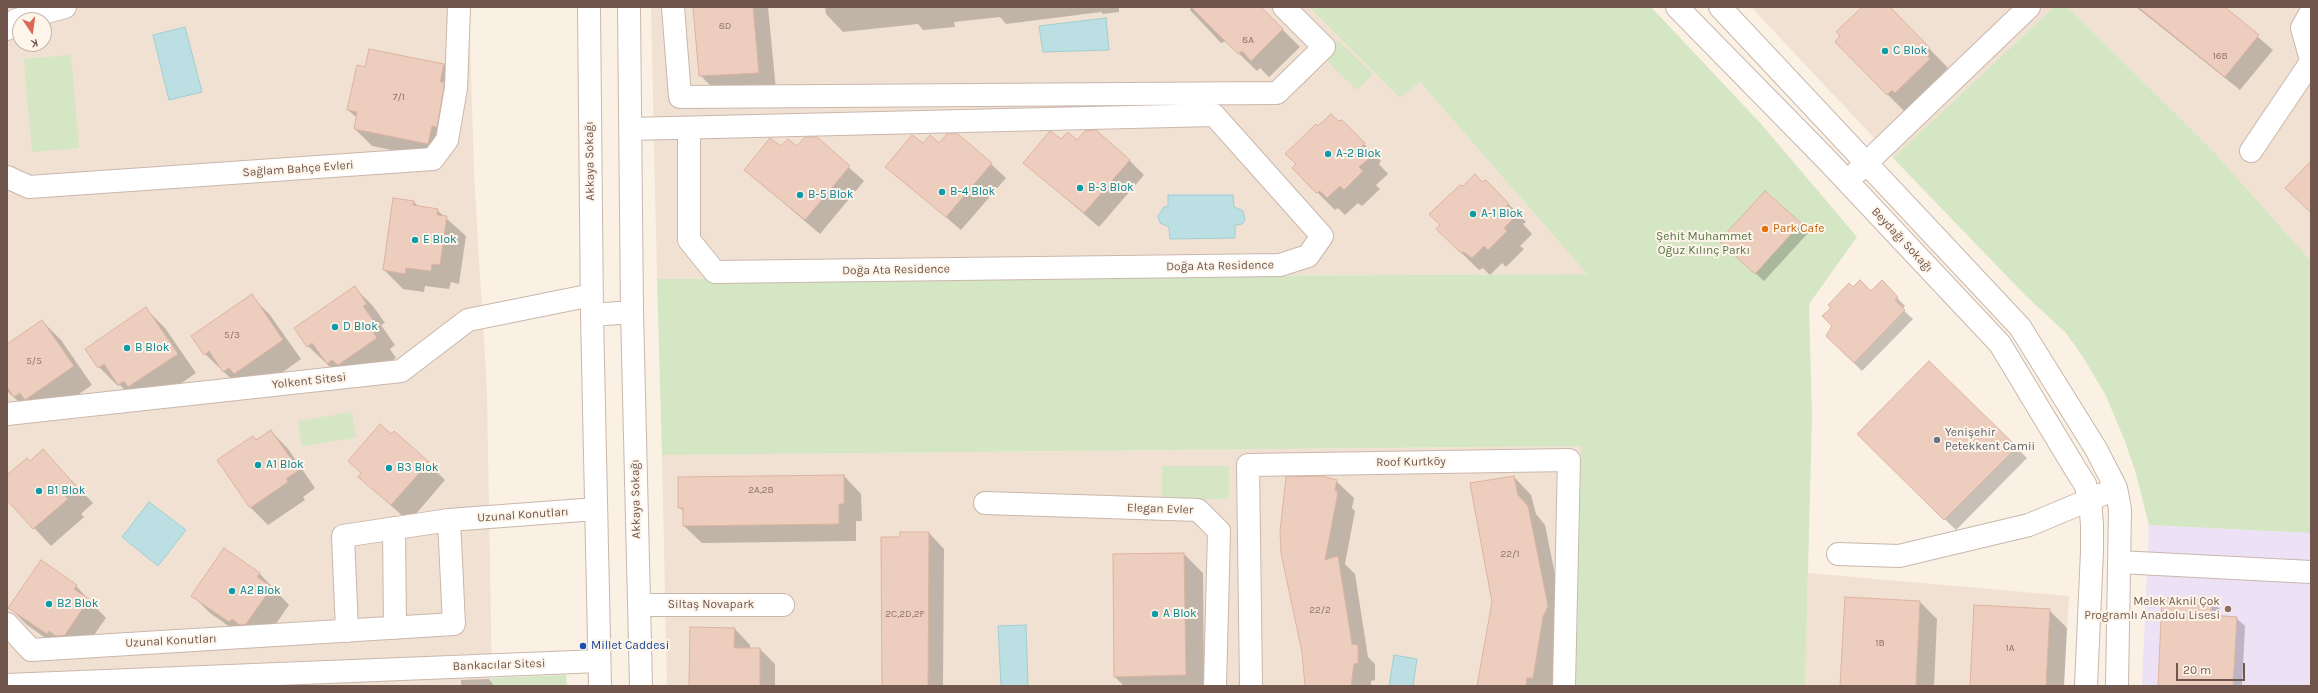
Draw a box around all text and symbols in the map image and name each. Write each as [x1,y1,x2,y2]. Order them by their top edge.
north arrow [12,12,52,52]
house number: 8D [719,20,731,32]
house number: 8A [1242,34,1254,46]
text: K [30,36,40,50]
place label: C Blok [1893,44,1927,58]
marker: C Blok [1880,46,1890,56]
house number: 16B [2212,50,2228,62]
house number: 7/1 [393,91,405,103]
street label: Akkaya Sokağı [582,121,598,201]
place label: A-2 Blok [1336,147,1381,161]
marker: A-2 Blok [1323,149,1333,159]
street label: Sağlam Bahçe Evleri [242,158,354,180]
place label: B-3 Blok [1088,181,1134,195]
marker: B-3 Blok [1075,183,1085,193]
place label: B-4 Blok [950,185,995,199]
marker: B-4 Blok [937,187,947,197]
place label: B-5 Blok [808,188,853,202]
marker: B-5 Blok [795,190,805,200]
street label: Beydağı Sokağı [1868,205,1936,275]
place label: A-1 Blok [1481,207,1523,221]
marker: A-1 Blok [1468,209,1478,219]
place label: Park Cafe [1773,222,1824,236]
marker: Park Cafe [1760,224,1770,234]
park label: Şehit Muhammet Oğuz Kılınç Parkı [1656,230,1752,258]
place label: E Blok [423,233,457,247]
marker: E Blok [410,235,420,245]
street label: Doğa Ata Residence [1166,258,1274,274]
street label: Doğa Ata Residence [842,262,950,278]
place label: D Blok [343,320,378,334]
marker: D Blok [330,322,340,332]
house number: 5/3 [224,329,240,341]
place label: B Blok [135,341,169,355]
marker: B Blok [122,343,132,353]
house number: 5/5 [26,355,42,367]
street label: Yolkent Sitesi [271,370,347,392]
place label: Yenişehir Petekkent Camii [1945,426,2035,454]
marker: Yenişehir Petekkent Camii [1932,435,1942,445]
street label: Roof Kurtköy [1376,454,1446,470]
place label: A1 Blok [266,458,304,472]
street label: Akkaya Sokağı [628,459,644,539]
marker: A1 Blok [253,460,263,470]
place label: B3 Blok [397,461,439,475]
marker: B3 Blok [384,463,394,473]
place label: B1 Blok [47,484,85,498]
house number: 2A,2B [748,484,774,496]
marker: B1 Blok [34,486,44,496]
street label: Elegan Evler [1127,501,1193,517]
street label: Uzunal Konutları [477,505,569,525]
house number: 22/1 [1500,548,1520,560]
place label: A2 Blok [240,584,281,598]
marker: A2 Blok [227,586,237,596]
place label: Melek Aknil Çok Programlı Anadolu Lisesi [2084,595,2220,623]
place label: B2 Blok [57,597,98,611]
street label: Siltaş Novapark [668,598,754,612]
marker: B2 Blok [44,599,54,609]
house number: 22/2 [1309,604,1331,616]
marker: Melek Aknil Çok Programlı Anadolu Lisesi [2223,604,2233,614]
place label: A Blok [1163,607,1197,621]
house number: 2C,2D,2F [885,608,925,620]
marker: A Blok [1150,609,1160,619]
street label: Uzunal Konutları [125,631,217,651]
house number: 1B [1875,637,1885,649]
place label: Millet Caddesi [591,639,669,653]
marker: Millet Caddesi [578,641,588,651]
house number: 1A [2005,642,2015,654]
scale bar [2178,655,2247,681]
street label: Bankacılar Sitesi [452,656,546,674]
text: 20 m [2183,663,2211,677]

